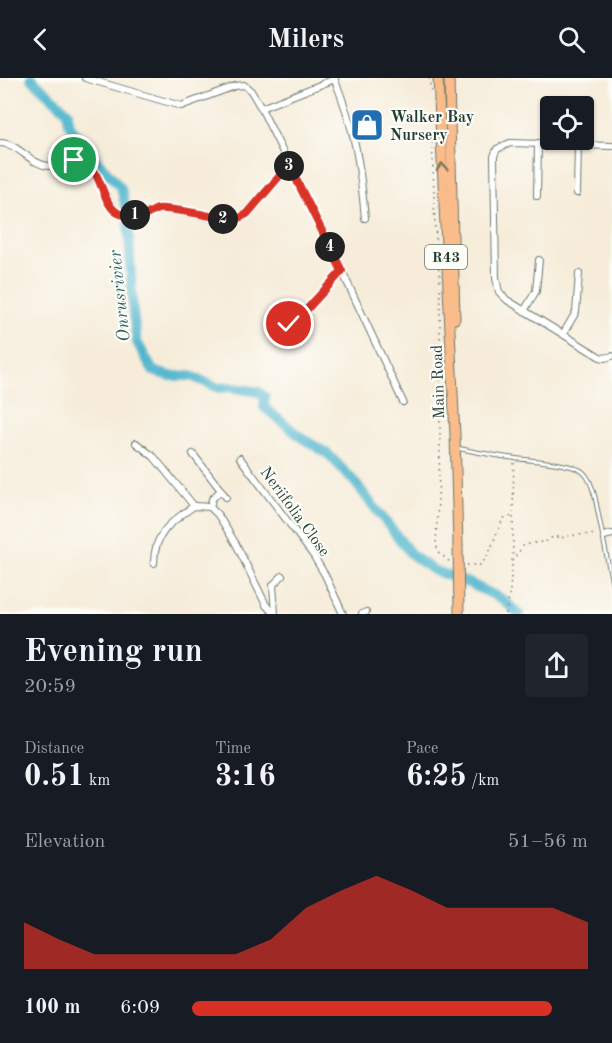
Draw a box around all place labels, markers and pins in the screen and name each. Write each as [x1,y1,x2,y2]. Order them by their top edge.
shop icon: Walker Bay Nursery [349,107,385,143]
place label: Walker Bay Nursery [390,110,474,144]
pin [48,134,99,185]
pin: 3 [274,151,304,181]
pin: 1 [120,200,150,230]
pin: 2 [208,204,238,234]
pin: 4 [315,232,345,262]
pin [263,298,314,349]

